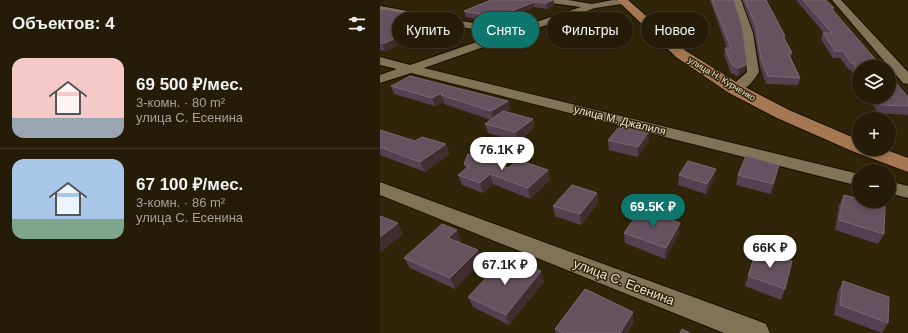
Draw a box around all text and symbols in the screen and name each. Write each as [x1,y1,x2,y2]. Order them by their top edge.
chip: Купить [392,12,464,48]
chip: Снять [472,12,539,48]
chip: Фильтры [547,12,633,48]
chip: Новое [641,12,709,48]
icon: filters [346,13,368,35]
text: Объектов: 4 [12,14,115,33]
street label: улица Н. Курченко [686,55,758,103]
map controls [852,60,896,208]
button: layers [852,60,896,104]
icon: home [44,74,92,122]
text: 69 500 ₽/мес. [136,75,243,94]
text: 3-комн. · 80 m² [136,95,225,110]
street label: улица М. Джалиля [573,103,667,137]
text: улица С. Есенина [136,110,243,125]
button: + [852,112,896,156]
pin: 76.1K ₽ [465,137,539,171]
text: 76.1K ₽ [479,142,525,157]
button: − [852,164,896,208]
icon: home [44,175,92,223]
text: 67 100 ₽/мес. [136,175,243,194]
pin: 69.5K ₽ [616,194,690,228]
text: 3-комн. · 86 m² [136,195,225,210]
text: 69.5K ₽ [630,199,676,214]
text: улица С. Есенина [136,210,243,225]
pin: 66K ₽ [742,235,798,269]
text: 66K ₽ [752,240,788,255]
pin: 67.1K ₽ [468,252,542,286]
street label: улица С. Есенина [571,256,677,308]
text: 67.1K ₽ [482,257,528,272]

